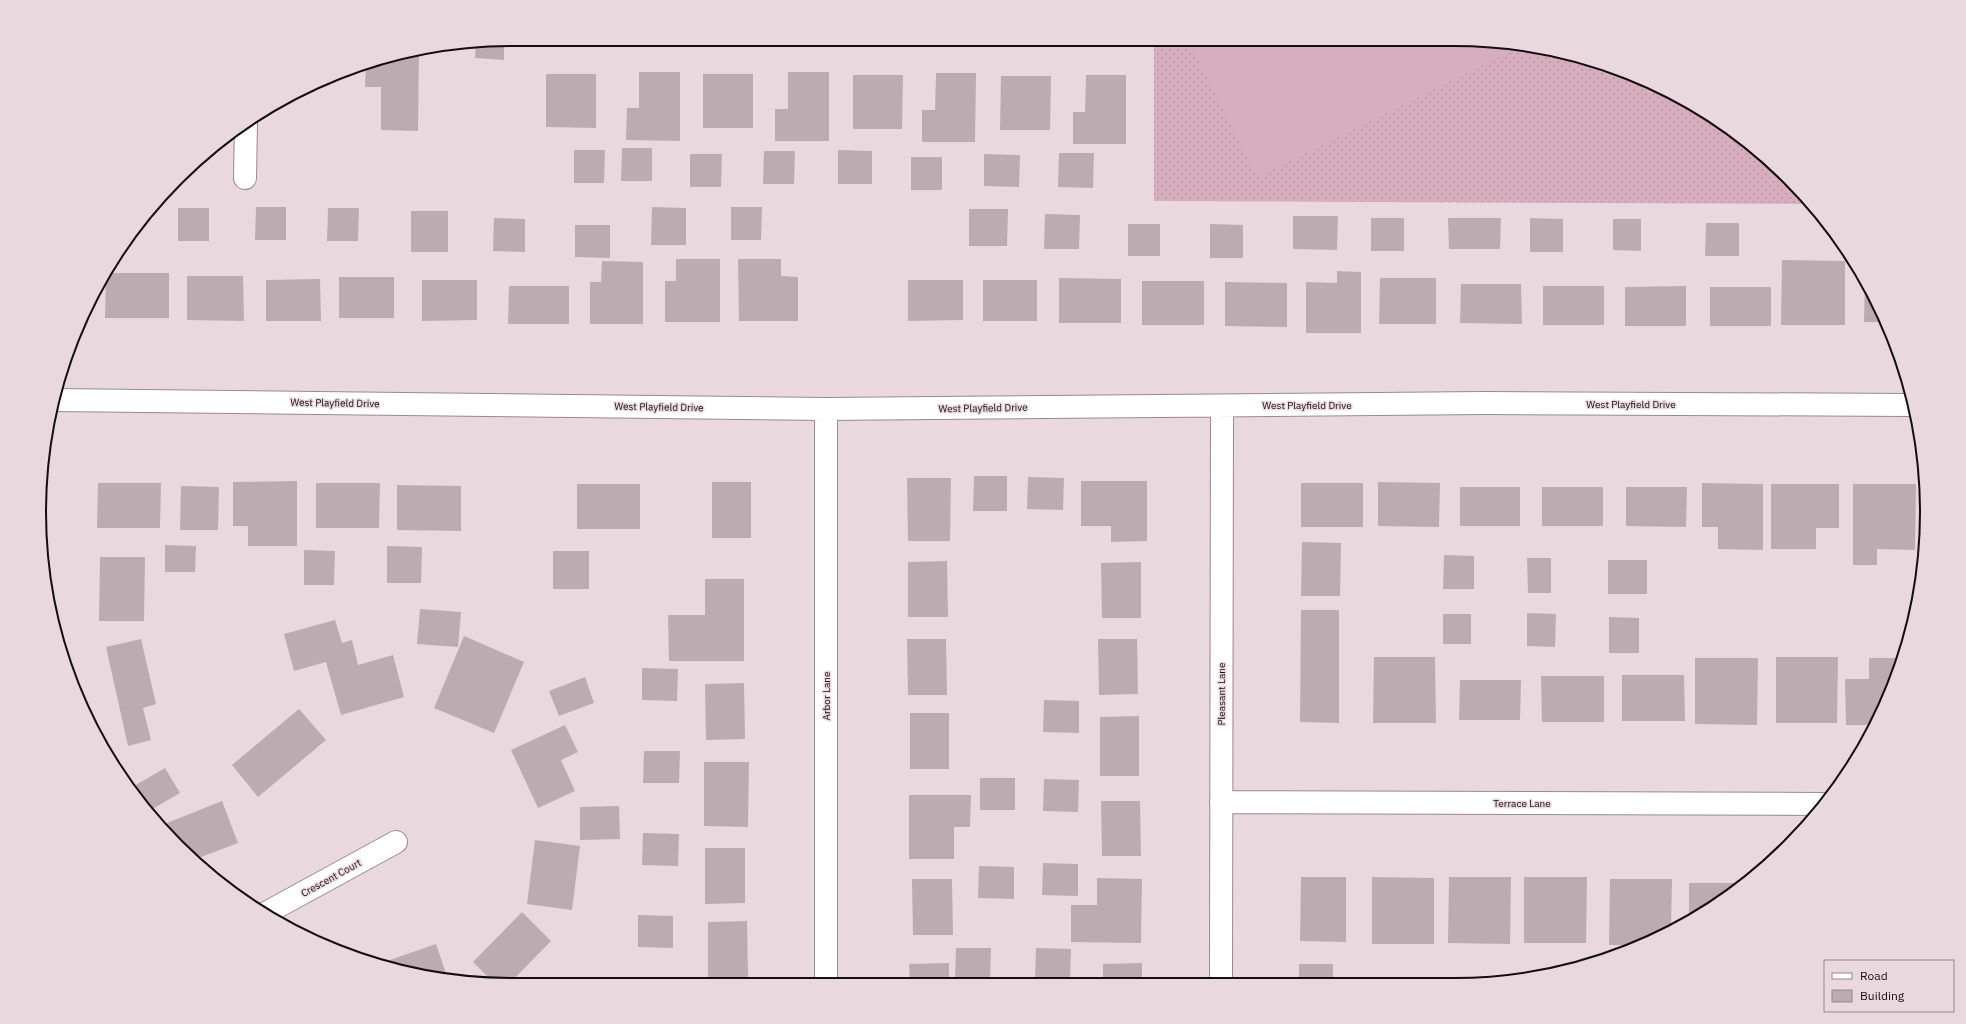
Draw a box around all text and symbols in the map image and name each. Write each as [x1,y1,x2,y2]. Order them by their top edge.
street label: West Playfield Drive [290,396,380,410]
street label: West Playfield Drive [1586,398,1676,411]
street label: West Playfield Drive [1262,399,1352,412]
street label: West Playfield Drive [614,400,704,414]
street label: West Playfield Drive [938,401,1028,415]
street label: Pleasant Lane [1215,662,1228,725]
street label: Arbor Lane [820,671,833,721]
street label: Terrace Lane [1493,797,1551,810]
street label: Crescent Court [299,856,364,900]
legend [1824,960,1954,1012]
text: Road [1860,968,1888,983]
text: Building [1860,988,1905,1003]

